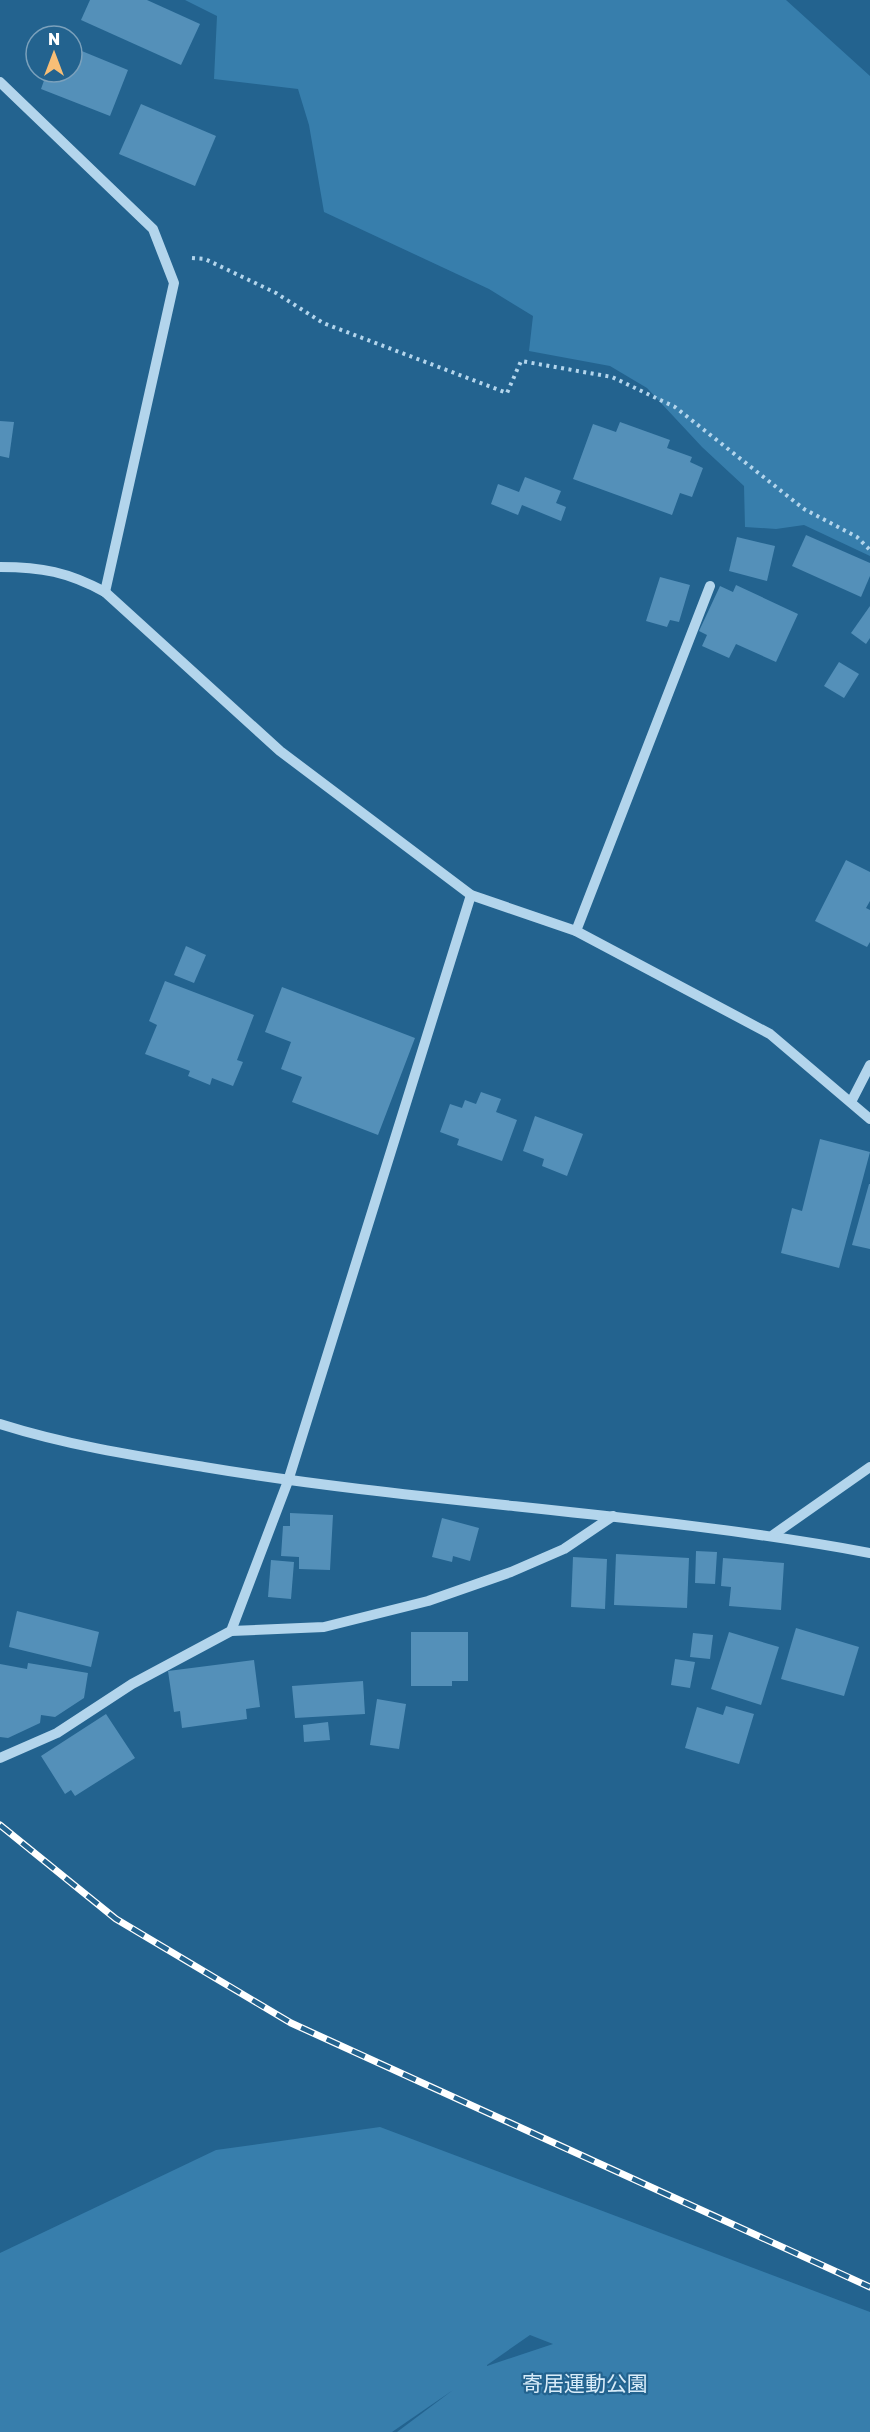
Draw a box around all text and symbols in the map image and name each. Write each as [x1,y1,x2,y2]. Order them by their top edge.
north arrow [24,24,84,84]
text: N [48,29,60,49]
park label: 寄居運動公園 [522,2370,648,2396]

